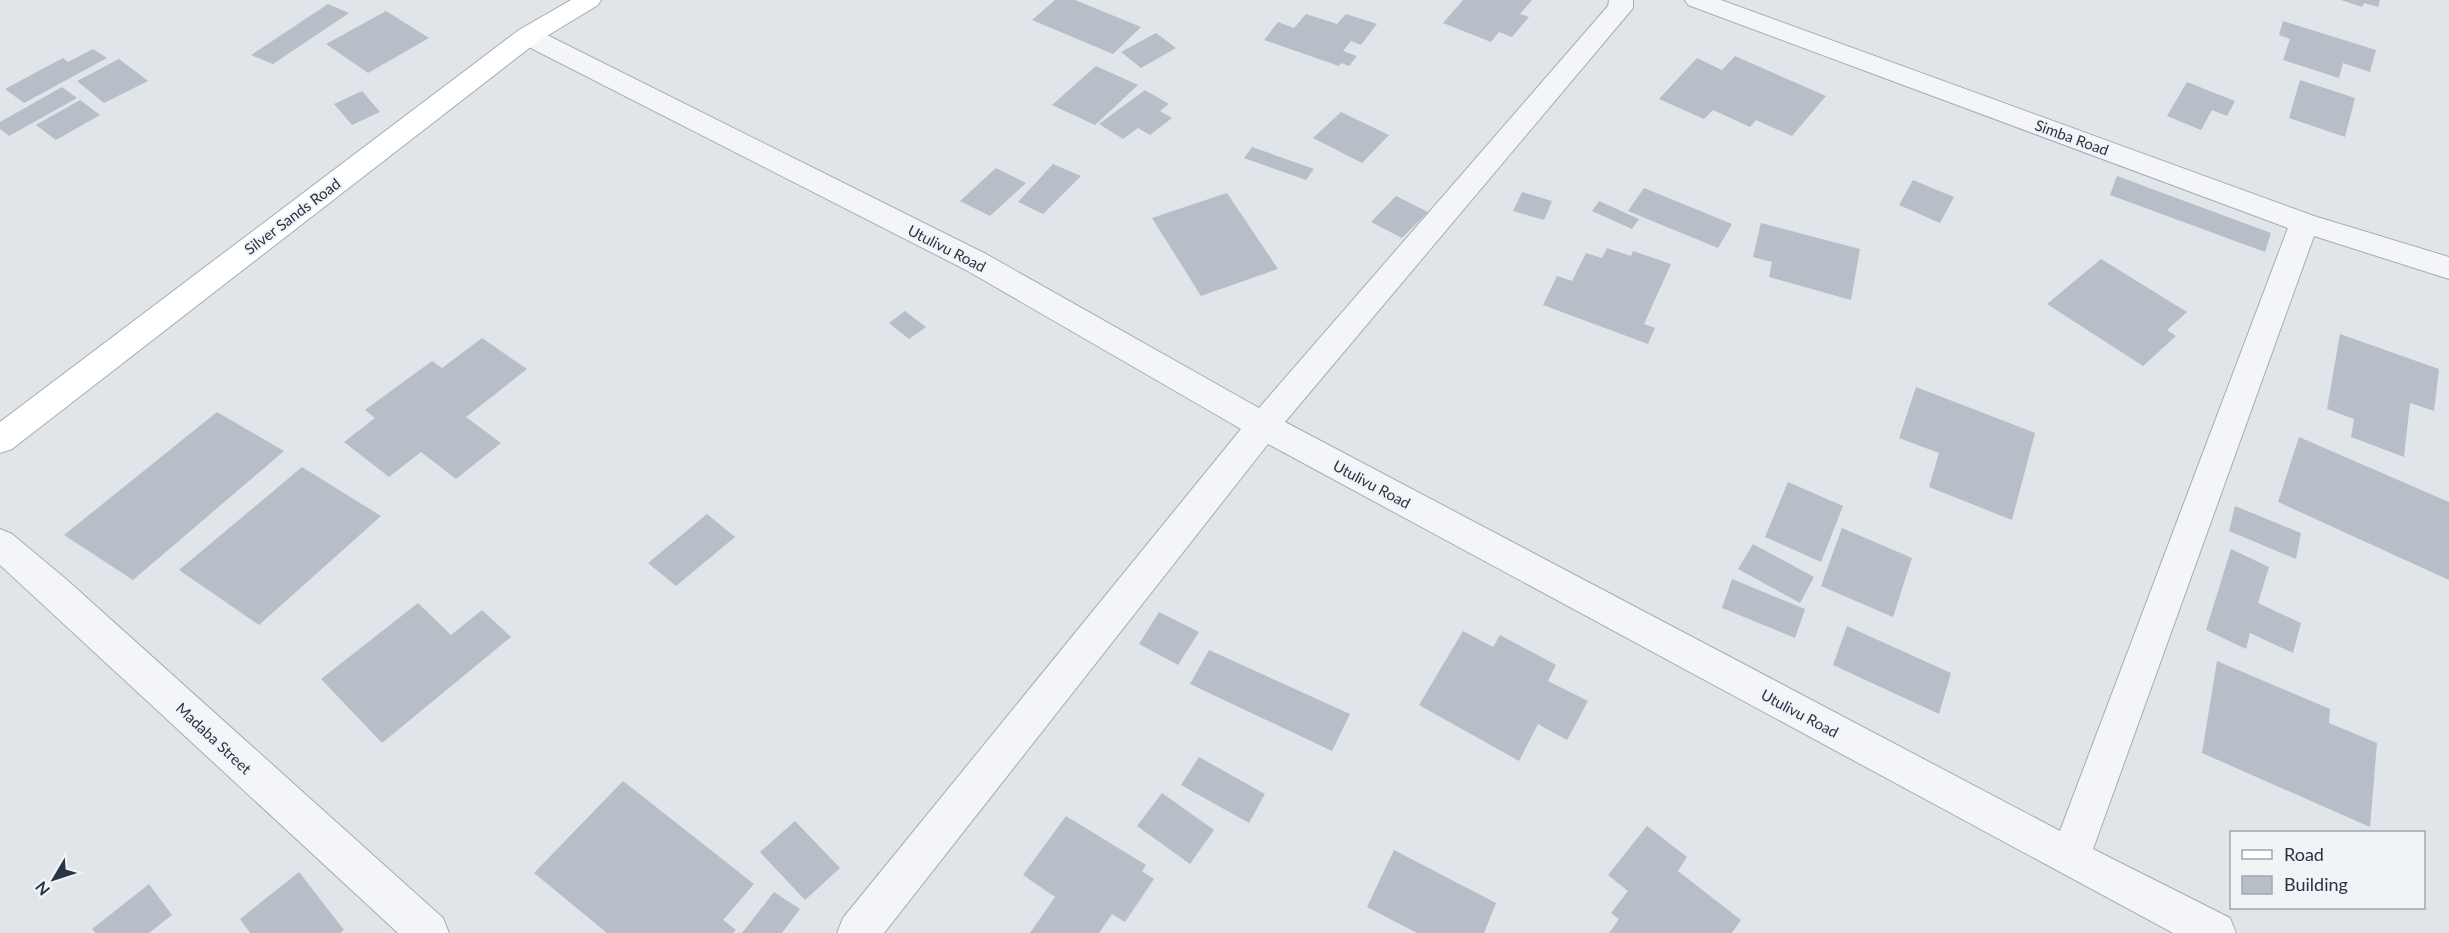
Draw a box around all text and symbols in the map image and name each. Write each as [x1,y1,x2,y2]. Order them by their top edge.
street label: Simba Road [2033,115,2111,159]
street label: Silver Sands Road [240,174,344,258]
street label: Utulivu Road [905,221,989,275]
street label: Utulivu Road [1330,456,1414,512]
street label: Utulivu Road [1758,685,1842,741]
street label: Madaba Street [173,699,256,778]
legend [2230,831,2425,909]
text: Road [2284,843,2324,865]
north arrow [24,849,84,909]
text: Building [2284,873,2348,895]
text: N [31,878,53,900]

